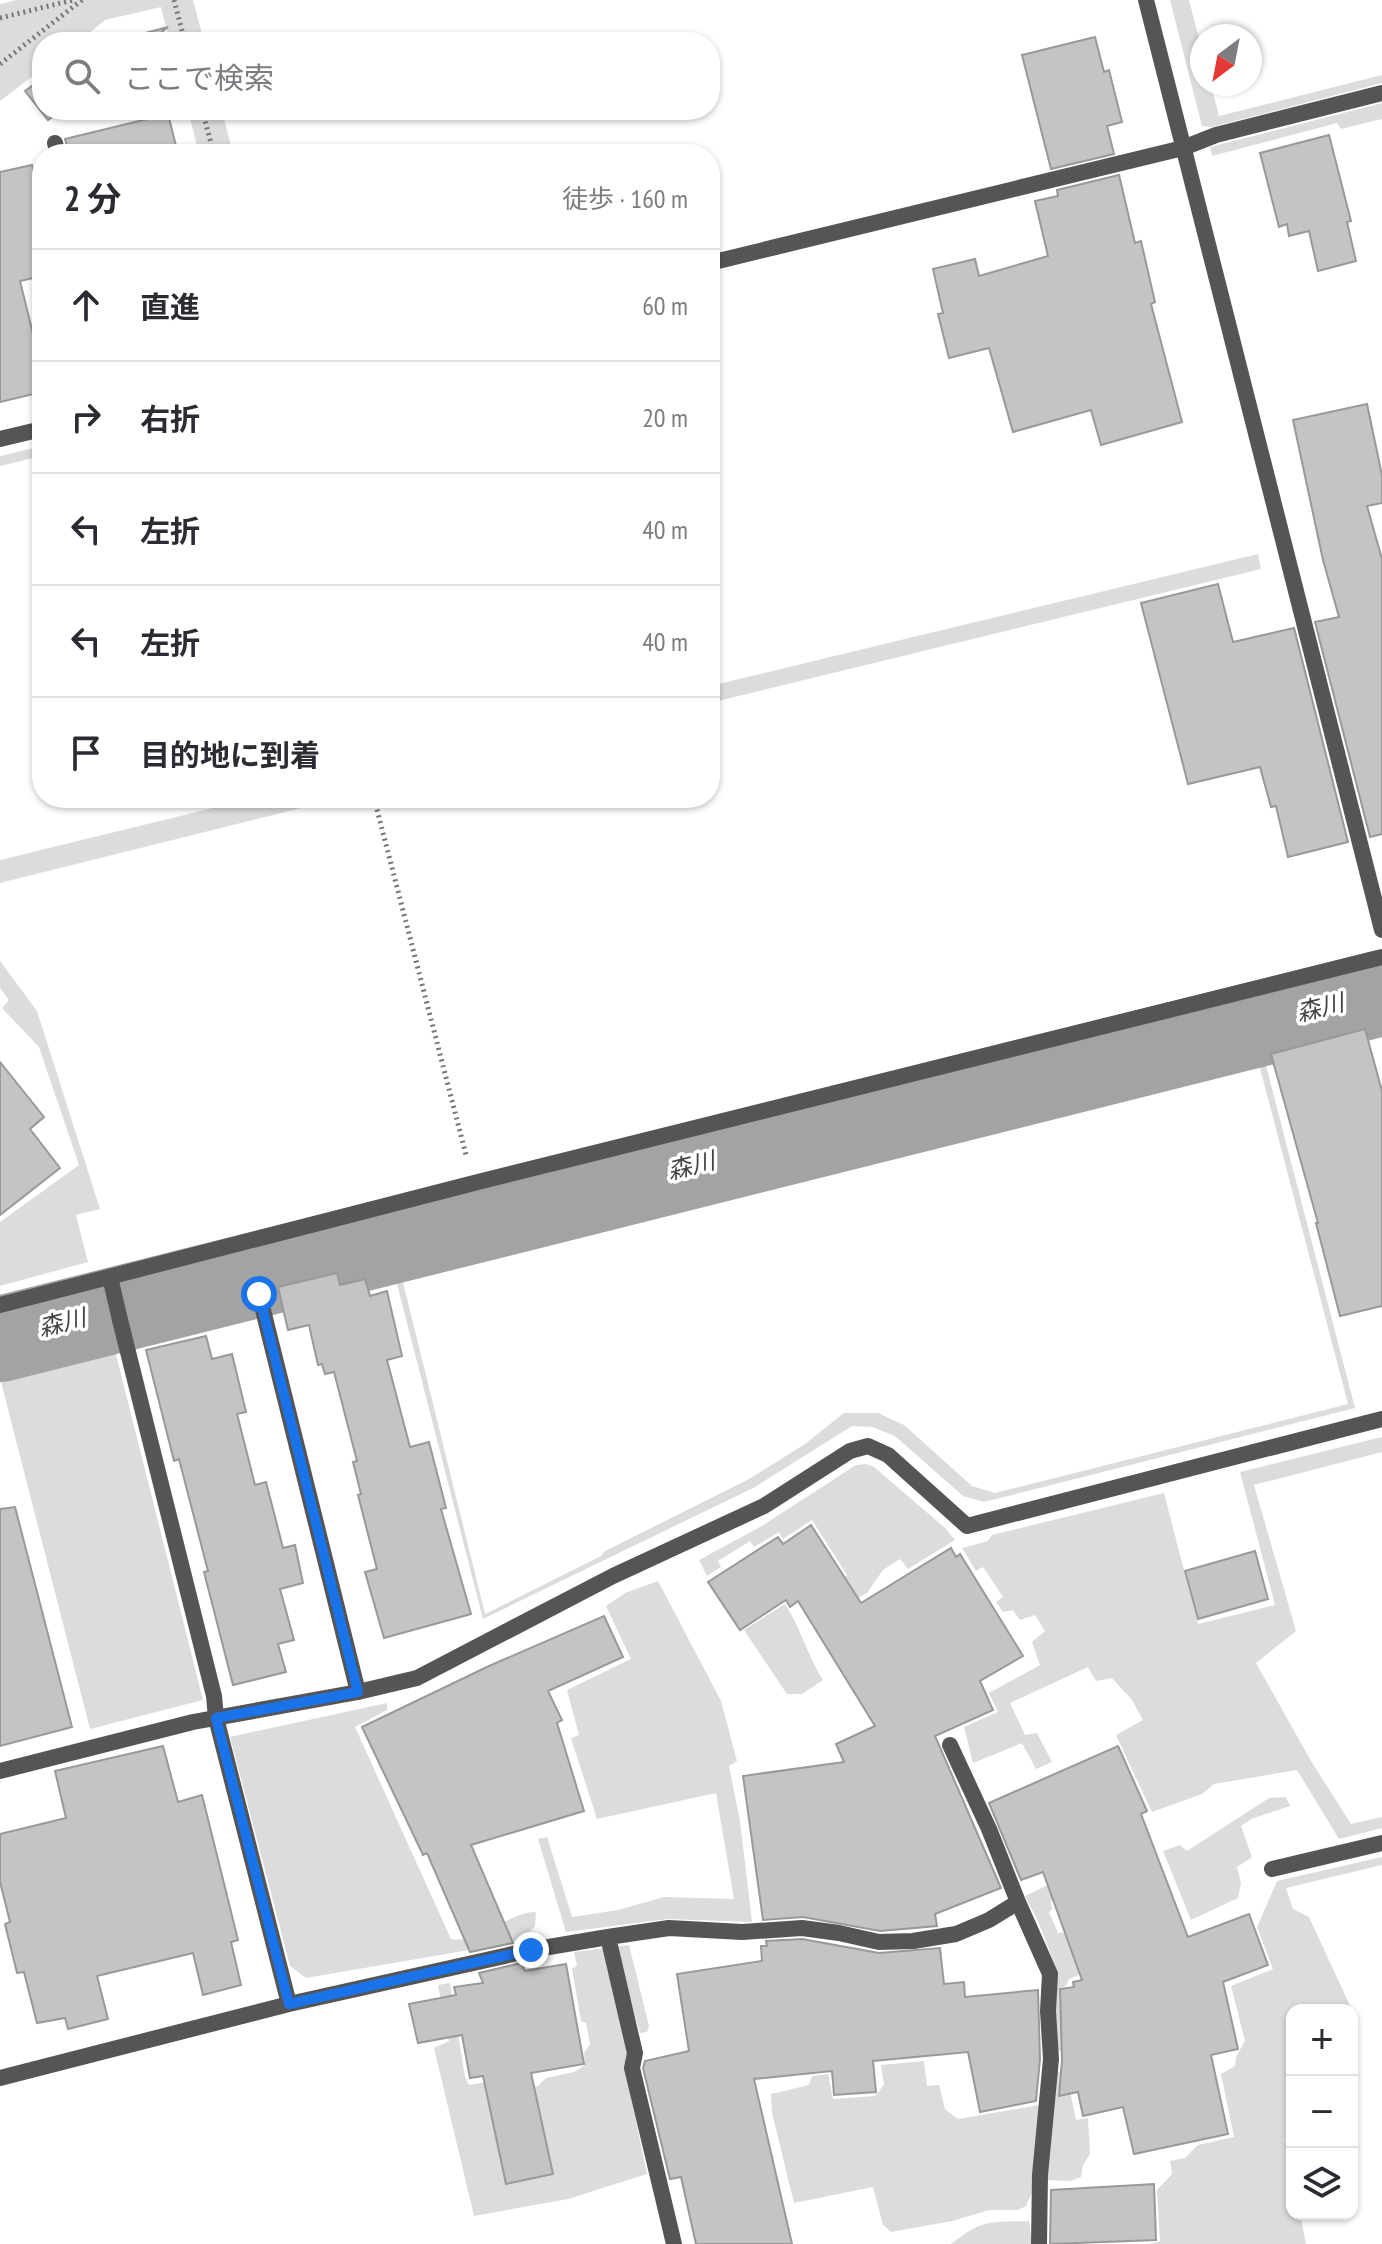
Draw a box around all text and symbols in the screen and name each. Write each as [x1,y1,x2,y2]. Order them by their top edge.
north arrow [1190,24,1262,96]
search box [32,32,720,120]
icon: search [60,54,104,98]
text: ここで検索 [124,58,274,97]
text: 2 分 [64,176,121,220]
text: 徒歩 · 160 m [562,182,688,215]
icon: ahead [64,283,108,327]
text: 直進 [140,287,200,326]
text: 60 m [642,289,688,322]
icon: right [64,395,108,439]
text: 右折 [140,399,200,438]
text: 20 m [642,401,688,434]
icon: left [64,507,108,551]
text: 左折 [140,511,200,550]
text: 40 m [642,513,688,546]
icon: left [64,619,108,663]
text: 左折 [140,623,200,662]
text: 40 m [642,625,688,658]
icon: arrive [64,731,108,775]
text: 目的地に到着 [140,735,320,774]
water label: 森川 [1293,986,1350,1028]
water label: 森川 [664,1144,721,1186]
route start [241,1276,277,1312]
water label: 森川 [35,1301,92,1343]
route end [513,1932,549,1968]
map controls [1286,2004,1358,2220]
button: + [1286,2004,1358,2076]
button: − [1286,2076,1358,2148]
button: layers [1286,2148,1358,2220]

